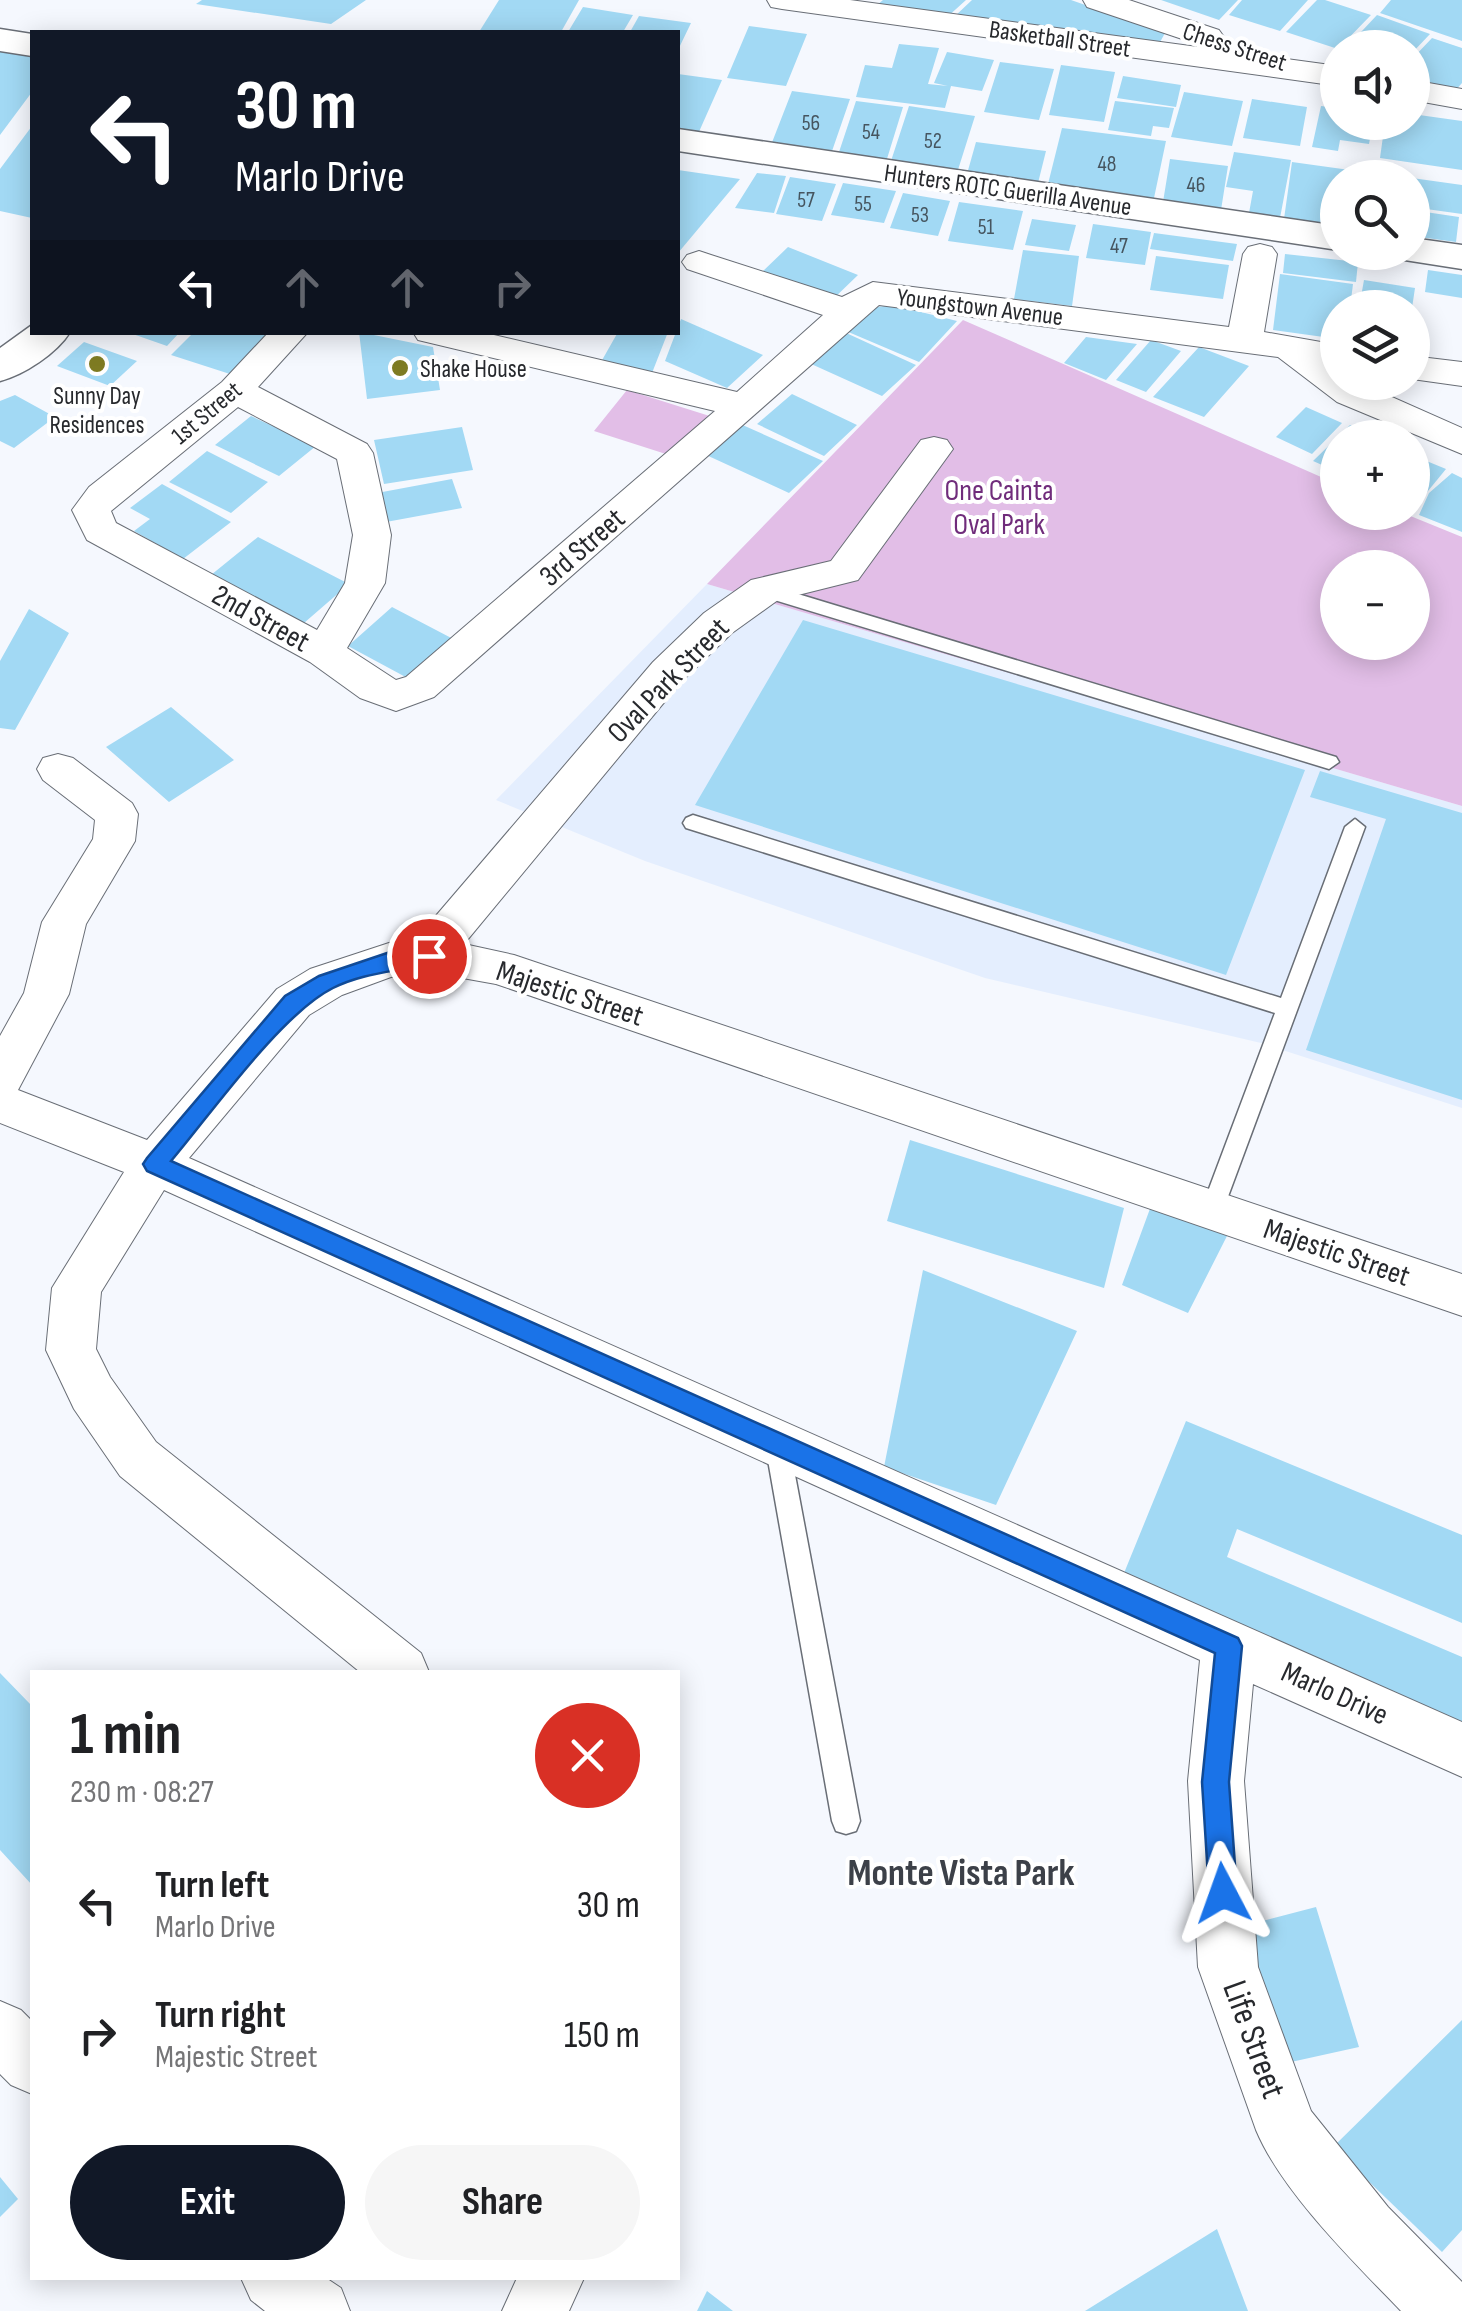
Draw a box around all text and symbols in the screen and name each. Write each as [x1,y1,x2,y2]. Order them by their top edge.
street label: Basketball Street [987,14,1133,65]
street label: Chess Street [1179,16,1290,79]
map controls [1320,30,1430,660]
button: sound [1320,30,1430,140]
text: 30 m [235,65,357,149]
icon: left [70,70,200,200]
house number: 56 [802,110,820,137]
house number: 54 [862,119,880,146]
house number: 52 [924,128,942,155]
text: Marlo Drive [235,150,405,205]
house number: 48 [1098,151,1116,178]
street label: Hunters ROTC Guerilla Avenue [882,158,1133,223]
button: search [1320,160,1430,270]
house number: 46 [1187,172,1205,199]
house number: 57 [797,187,815,214]
house number: 55 [854,191,872,218]
house number: 53 [911,202,929,229]
house number: 51 [978,214,995,241]
house number: 47 [1110,233,1128,260]
icon: left [170,260,225,315]
icon: ahead [275,260,330,315]
icon: ahead [380,260,435,315]
icon: right [485,260,540,315]
street label: Youngstown Avenue [895,282,1065,333]
button: layers [1320,290,1430,400]
marker: Sunny Day Residences [86,353,108,375]
place label: Shake House [420,354,527,385]
marker: Shake House [389,357,411,379]
street label: 1st Street [166,375,248,451]
place label: Sunny Day Residences [49,381,145,441]
button: + [1320,420,1430,530]
park label: One Cainta Oval Park [944,473,1054,543]
street label: 3rd Street [533,501,633,595]
button: − [1320,550,1430,660]
street label: 2nd Street [206,577,315,660]
street label: Oval Park Street [600,611,737,751]
pin [387,914,472,999]
icon: arrive [402,929,457,984]
street label: Majestic Street [492,953,648,1035]
street label: Majestic Street [1259,1211,1415,1295]
street label: Marlo Drive [1276,1654,1394,1733]
text: 1 min [70,1699,182,1771]
button: close [535,1703,640,1808]
text: 230 m · 08:27 [70,1773,213,1812]
position arrow [1171,1841,1275,1945]
district label: Monte Vista Park [847,1851,1075,1896]
text: Turn left [155,1863,269,1908]
icon: left [70,1878,125,1933]
text: 30 m [577,1883,640,1928]
text: Marlo Drive [155,1908,276,1947]
street label: Life Street [1212,1975,1295,2104]
text: Turn right [155,1993,286,2038]
icon: right [70,2008,125,2063]
text: 150 m [564,2013,640,2058]
text: Majestic Street [155,2038,318,2077]
button: Exit [70,2145,345,2260]
button: Share [365,2145,640,2260]

